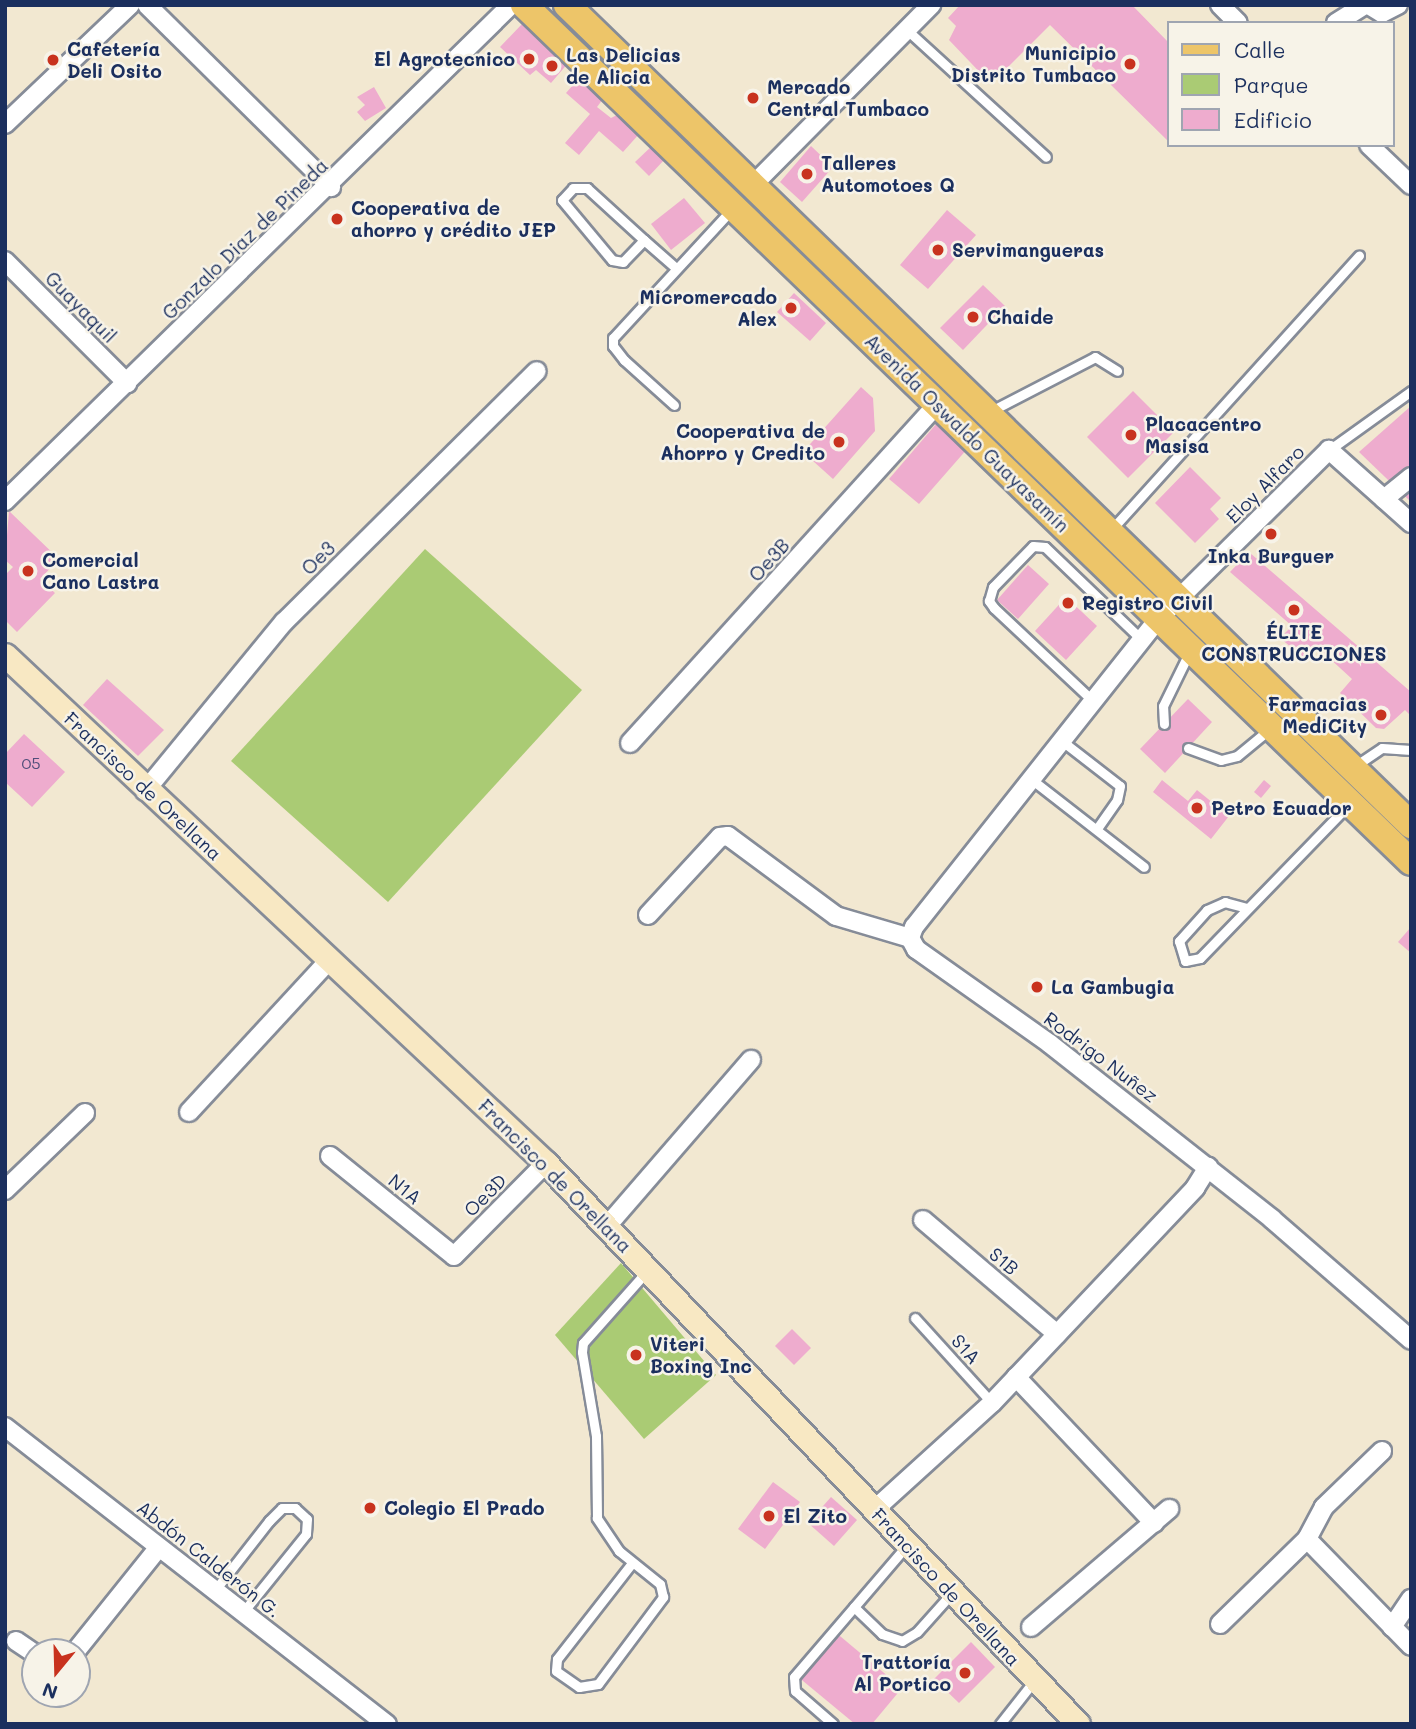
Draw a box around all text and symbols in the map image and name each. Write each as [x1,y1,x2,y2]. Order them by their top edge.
legend [1168,21,1395,147]
text: Calle [1234,36,1286,63]
place label: Cafetería Deli Osito [67,38,162,82]
place label: Municipio Distrito Tumbaco [951,42,1116,86]
place label: Las Delicias de Alicia [566,44,681,88]
place label: El Agrotecnico [374,48,515,70]
marker: El Agrotecnico [521,51,537,67]
marker: Cafetería Deli Osito [45,52,61,68]
marker: Municipio Distrito Tumbaco [1122,56,1138,72]
marker: Las Delicias de Alicia [544,58,560,74]
text: Parque [1234,71,1308,98]
place label: Mercado Central Tumbaco [767,76,929,120]
marker: Mercado Central Tumbaco [745,90,761,106]
text: Edificio [1234,106,1312,133]
place label: Talleres Automotoes Q [821,152,955,196]
street label: Gonzalo Diaz de Pineda [158,154,332,324]
marker: Talleres Automotoes Q [799,166,815,182]
place label: Cooperativa de ahorro y crédito JEP [351,197,556,241]
marker: Cooperativa de ahorro y crédito JEP [329,211,345,227]
place label: Servimangueras [952,239,1104,261]
marker: Servimangueras [930,242,946,258]
street label: Guayaquil [41,267,121,347]
place label: Micromercado Alex [640,286,777,330]
marker: Micromercado Alex [783,300,799,316]
place label: Chaide [987,306,1054,328]
marker: Chaide [965,309,981,325]
street label: Avenida Oswaldo Guayasamín [860,329,1074,537]
place label: Placacentro Masisa [1145,413,1261,457]
place label: Cooperativa de Ahorro y Credito [660,420,825,464]
marker: Placacentro Masisa [1123,427,1139,443]
marker: Cooperativa de Ahorro y Credito [831,434,847,450]
street label: Eloy Alfaro [1221,440,1309,528]
marker: Inka Burguer [1263,526,1279,542]
street label: Oe3B [744,534,794,586]
street label: Oe3 [297,537,339,579]
place label: Inka Burguer [1208,545,1334,567]
place label: Comercial Cano Lastra [42,549,159,593]
marker: Comercial Cano Lastra [20,563,36,579]
place label: Registro Civil [1082,592,1213,614]
marker: Registro Civil [1060,595,1076,611]
marker: ÉLITE CONSTRUCCIONES [1286,602,1302,618]
place label: ÉLITE CONSTRUCCIONES [1201,621,1387,665]
place label: Farmacias MediCity [1267,693,1367,737]
street label: Francisco de Orellana [59,707,227,865]
marker: Farmacias MediCity [1373,707,1389,723]
house number: 05 [21,753,41,773]
place label: Petro Ecuador [1211,797,1352,819]
marker: Petro Ecuador [1189,800,1205,816]
place label: La Gambugia [1051,976,1174,998]
marker: La Gambugia [1029,979,1045,995]
street label: Rodrigo Nuñez [1040,1007,1162,1107]
street label: Francisco de Orellana [474,1095,636,1257]
street label: N1A [384,1169,426,1209]
street label: Oe3D [459,1169,511,1221]
street label: S1B [985,1242,1023,1280]
street label: S1A [947,1329,985,1369]
place label: Viteri Boxing Inc [650,1333,752,1377]
marker: Viteri Boxing Inc [628,1347,644,1363]
street label: Abdón Calderón G. [133,1496,285,1622]
place label: Colegio El Prado [384,1497,544,1519]
marker: Colegio El Prado [362,1500,378,1516]
street label: Francisco de Orellana [867,1503,1025,1671]
place label: El Zito [783,1505,847,1527]
marker: El Zito [761,1508,777,1524]
north arrow [21,1638,91,1708]
place label: Trattoría Al Portico [854,1651,951,1695]
marker: Trattoría Al Portico [957,1665,973,1681]
text: N [39,1677,61,1706]

